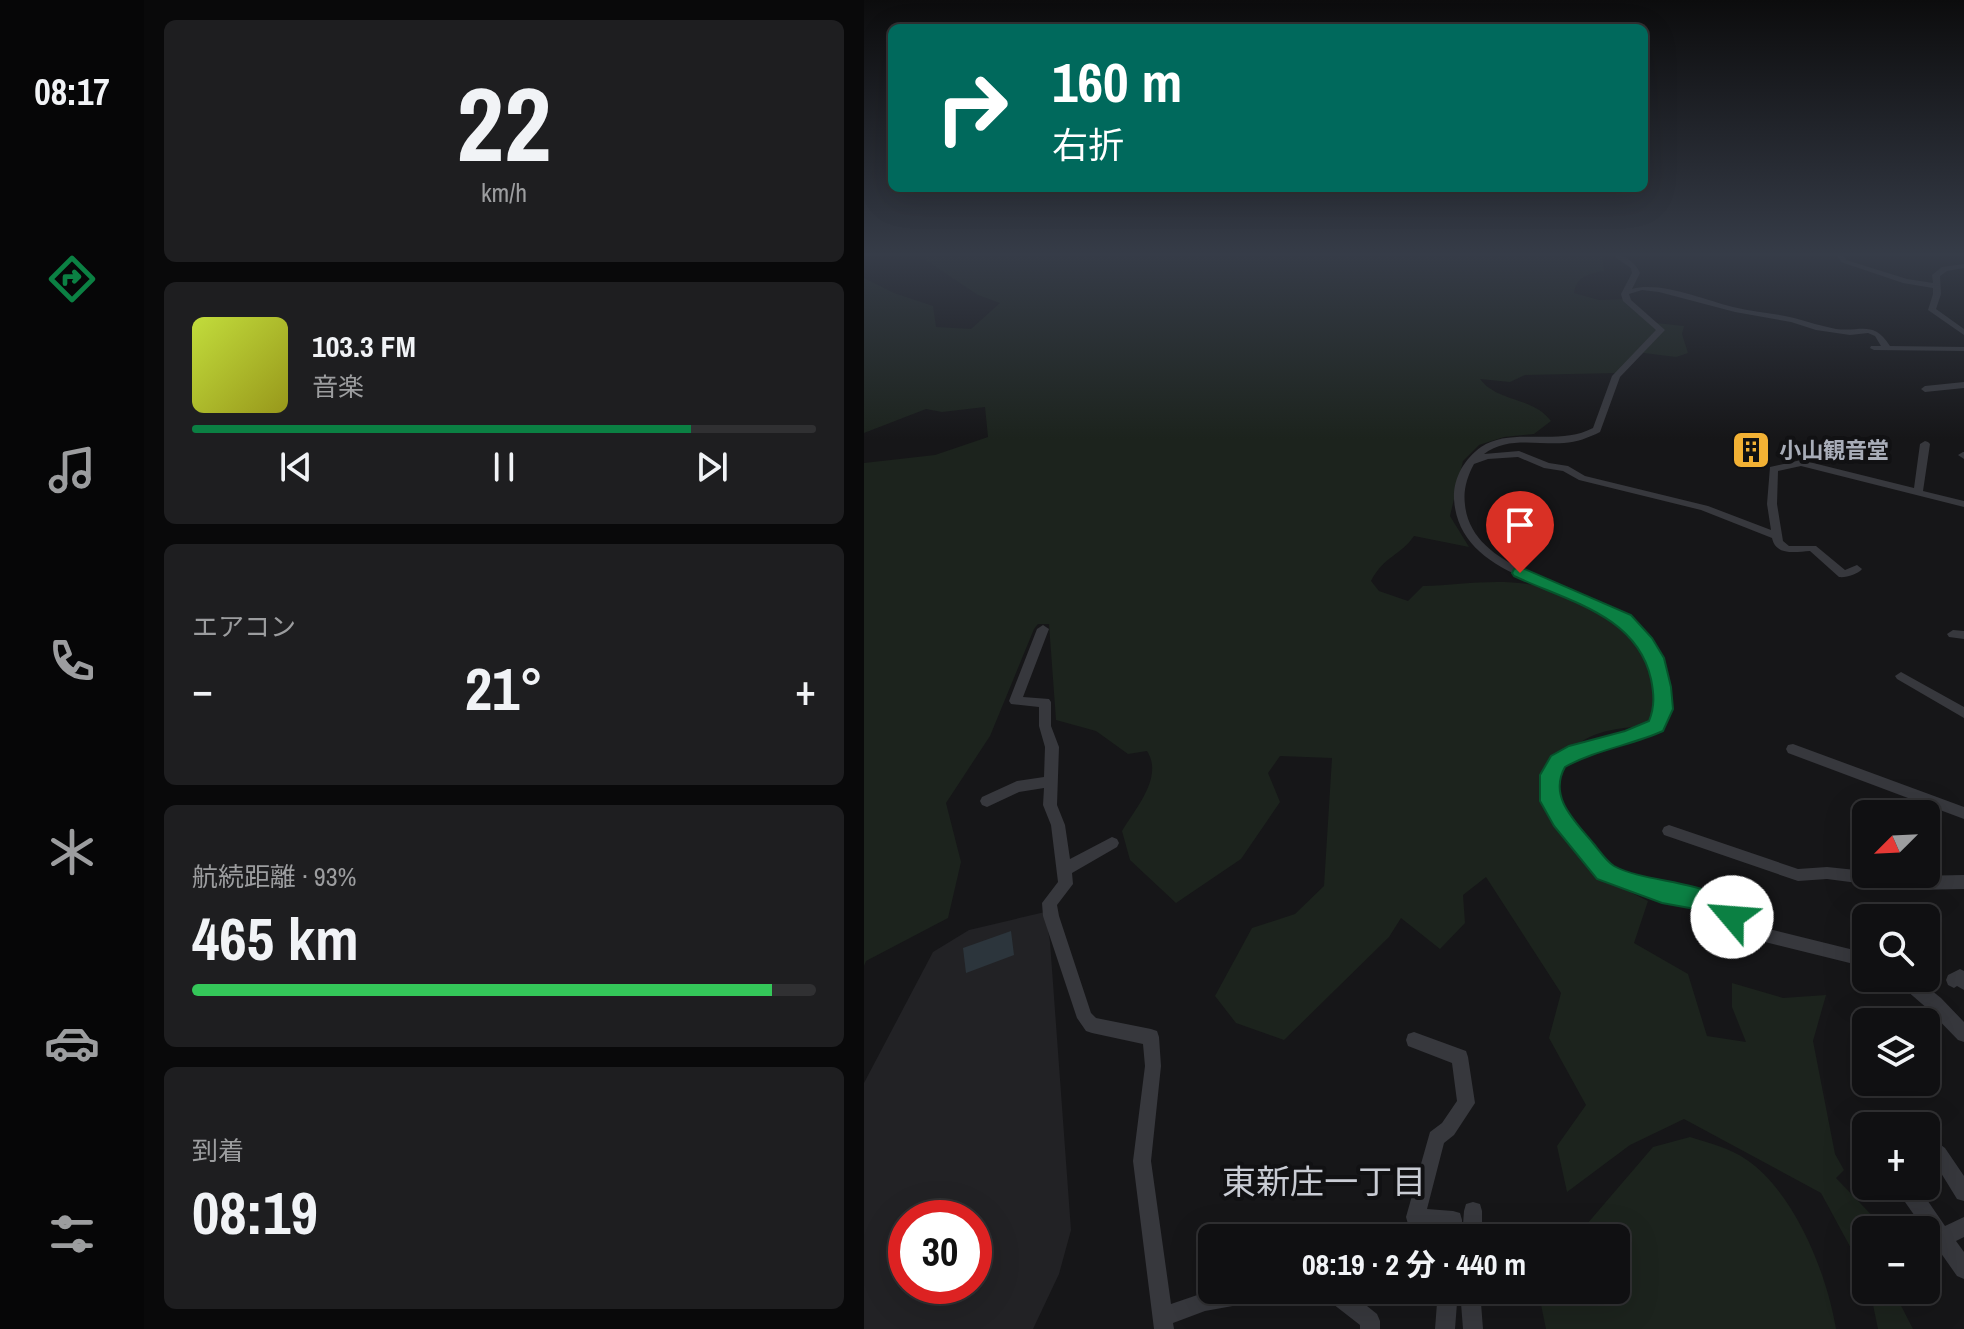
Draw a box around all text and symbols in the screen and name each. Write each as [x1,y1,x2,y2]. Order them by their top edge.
text: 160 m [1052,44,1182,119]
text: 22 [457,53,551,193]
icon: right [920,56,1024,160]
text: 08:17 [34,68,110,116]
text: 右折 [1052,121,1124,169]
text: km/h [481,175,527,210]
icon: directions [44,251,100,307]
text: 103.3 FM [312,326,416,366]
text: 音楽 [312,369,364,404]
building icon: 小山観音堂 [1730,429,1772,471]
place label: 小山観音堂 [1779,435,1889,465]
icon: music [44,442,100,498]
icon: previous [274,445,318,489]
icon: pause [482,445,526,489]
icon: next [690,445,734,489]
pin [1486,491,1554,573]
icon: arrive [1498,503,1542,547]
text: エアコン [192,609,296,644]
icon: phone [44,633,100,689]
text: 21° [465,648,543,729]
text: − [192,659,213,719]
text: + [795,659,816,719]
north arrow [1852,800,1940,888]
map controls [1852,800,1940,1304]
icon: climate [44,824,100,880]
text: 航続距離 · 93% [192,859,356,894]
position arrow [1690,875,1774,959]
text: 465 km [192,898,359,979]
button: search [1852,904,1940,992]
button: layers [1852,1008,1940,1096]
icon: car [44,1015,100,1071]
button: + [1852,1112,1940,1200]
text: 到着 [192,1133,244,1168]
district label: 東新庄一丁目 [1222,1159,1426,1205]
text: 08:19 [192,1172,318,1253]
speed limit sign: 30 [888,1200,992,1304]
icon: filters [44,1206,100,1262]
button: − [1852,1216,1940,1304]
text: 08:19 · 2 分 · 440 m [1302,1244,1526,1284]

